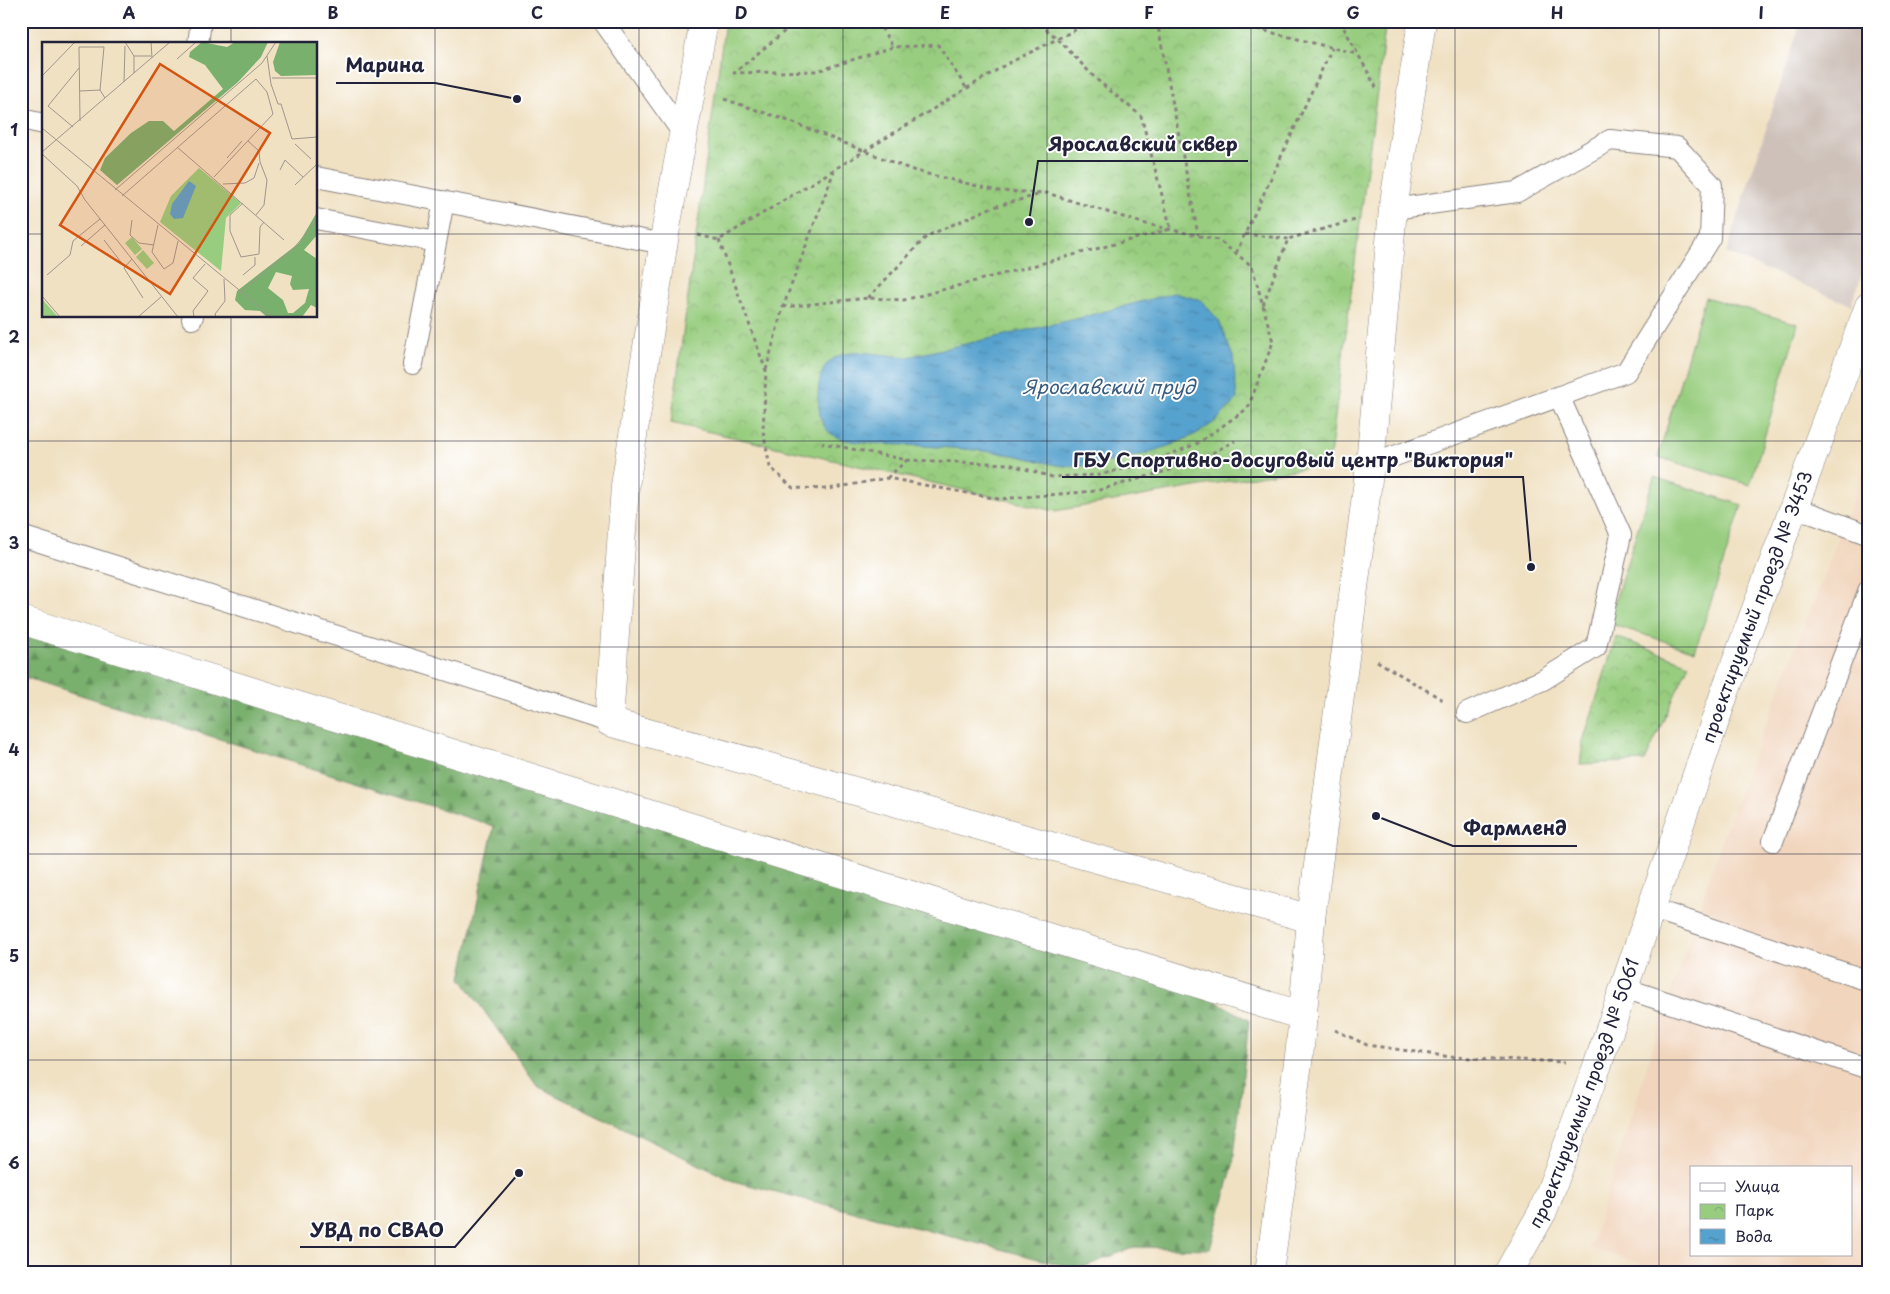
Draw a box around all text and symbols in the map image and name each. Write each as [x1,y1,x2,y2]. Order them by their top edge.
text: A [123,0,136,24]
text: B [328,0,339,24]
text: C [531,0,543,24]
text: D [735,0,747,24]
text: E [940,0,950,24]
text: F [1144,0,1154,24]
text: G [1346,0,1360,24]
text: H [1551,0,1563,24]
text: I [1758,0,1764,24]
inset map [42,42,318,318]
callout: Марина [336,49,435,83]
text: Марина [345,50,425,78]
text: 1 [10,117,18,141]
callout: Ярославский сквер [1038,127,1248,161]
text: Ярославский сквер [1047,129,1238,157]
text: 2 [8,324,20,348]
water label: Ярославский пруд [1023,372,1197,400]
callout: ГБУ Спортивно-досуговый центр "Виктория" [1062,443,1523,477]
text: ГБУ Спортивно-досуговый центр "Виктория" [1073,445,1513,473]
street label: проектируемый проезд № 3453 [1694,467,1818,746]
text: 3 [9,530,19,554]
text: 4 [9,737,20,761]
callout: Фармленд [1453,812,1577,846]
text: Фармленд [1463,813,1567,841]
text: 5 [9,943,19,967]
street label: проектируемый проезд № 5061 [1521,954,1645,1233]
text: 6 [8,1150,20,1174]
legend [1690,1166,1852,1256]
text: Улица [1735,1174,1780,1197]
text: Парк [1735,1198,1774,1221]
callout: УВД по СВАО [300,1213,455,1247]
text: УВД по СВАО [309,1215,444,1243]
text: Вода [1735,1224,1773,1247]

